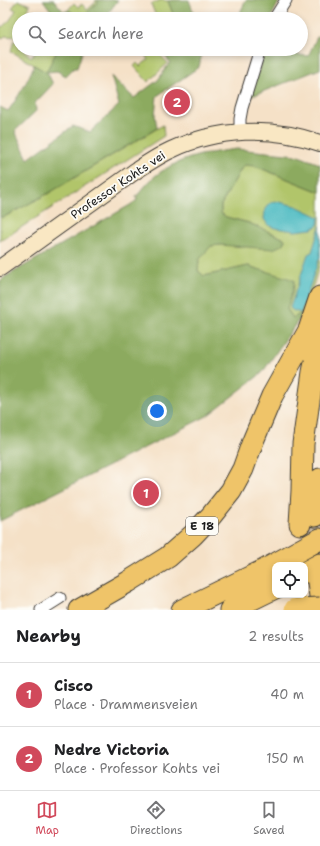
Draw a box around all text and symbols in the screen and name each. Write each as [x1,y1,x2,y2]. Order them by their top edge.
search box [12,12,308,56]
icon: search [26,23,48,45]
text: Search here [58,24,144,44]
pin: 2 [164,87,190,117]
street label: Professor Kohts vei [67,147,169,223]
your location [147,401,167,421]
pin: 1 [133,478,159,508]
road number: E 18 [186,517,218,535]
map controls [272,562,308,598]
button: locate [272,562,308,598]
text: Nearby [16,625,81,647]
text: 2 results [248,628,304,645]
text: Cisco [54,676,93,696]
text: 1 [26,686,32,703]
text: 40 m [270,686,304,703]
text: Place · Drammensveien [54,696,198,713]
text: Nedre Victoria [54,740,169,760]
text: 2 [24,750,34,767]
text: 150 m [266,750,304,767]
text: Place · Professor Kohts vei [54,760,220,777]
tab: Map [35,799,59,838]
tab: Directions [130,799,182,838]
tab: Saved [253,799,285,838]

